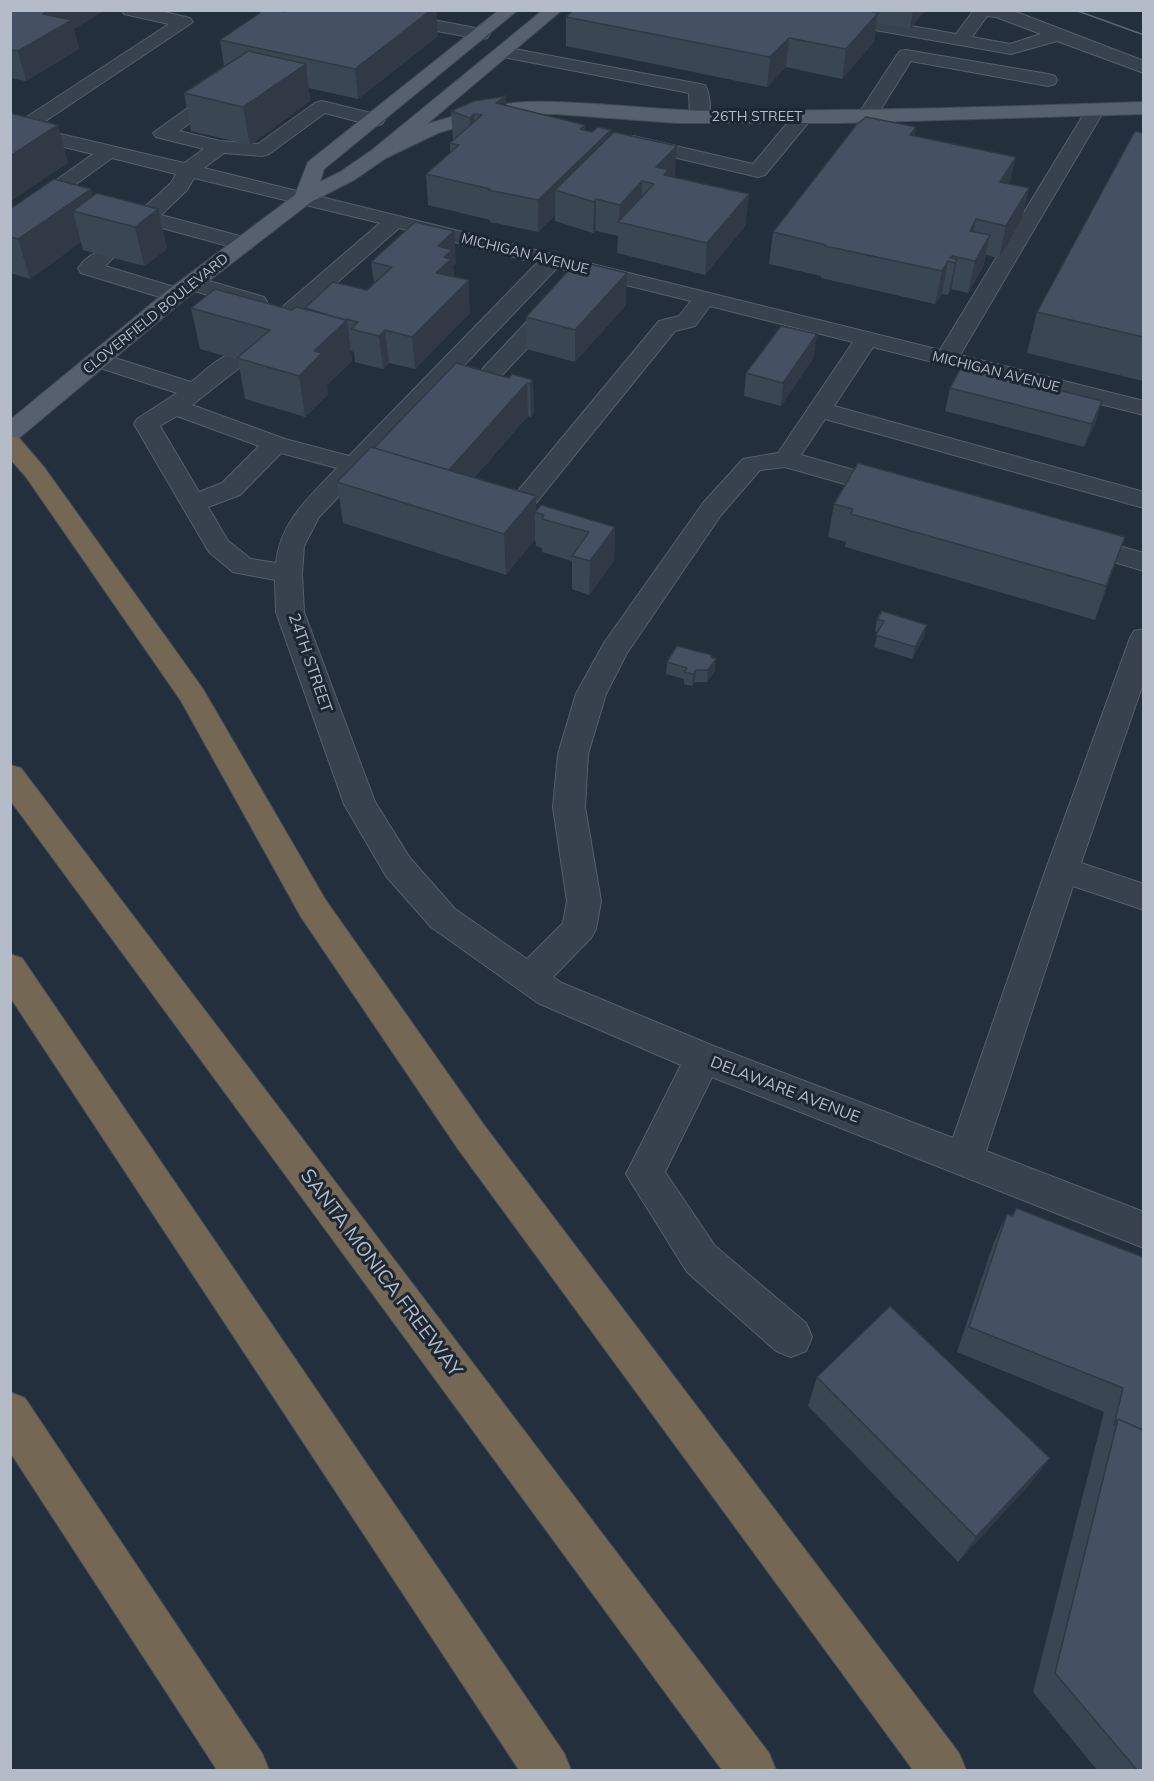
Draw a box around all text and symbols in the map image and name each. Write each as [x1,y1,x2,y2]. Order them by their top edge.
street label: 26TH STREET [711,109,803,125]
street label: MICHIGAN AVENUE [460,230,590,278]
street label: CLOVERFIELD BOULEVARD [80,250,232,378]
street label: MICHIGAN AVENUE [931,348,1061,396]
street label: 24TH STREET [284,611,336,715]
street label: DELAWARE AVENUE [708,1053,862,1127]
street label: SANTA MONICA FREEWAY [295,1164,467,1382]

